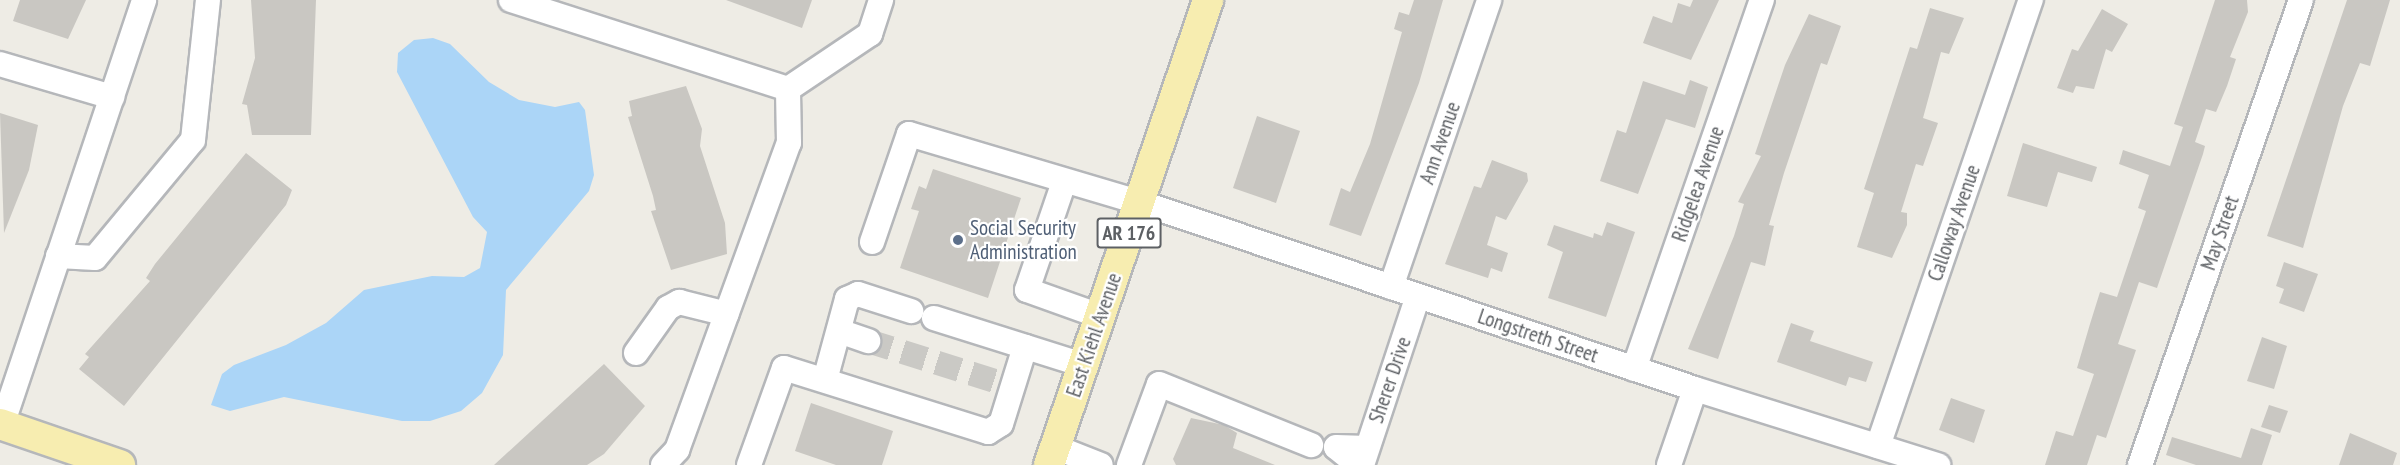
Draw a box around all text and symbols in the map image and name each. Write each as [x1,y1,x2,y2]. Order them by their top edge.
street label: Ann Avenue [1414,98,1466,188]
street label: Ridgelea Avenue [1666,123,1730,245]
street label: Calloway Avenue [1922,161,1986,285]
street label: May Street [2195,192,2245,274]
place label: Social Security Administration [970,215,1077,265]
road number: AR 176 [1096,216,1162,250]
marker: Social Security Administration [951,233,965,247]
street label: East Kiehl Avenue [1061,269,1127,401]
street label: Longstreth Street [1475,304,1601,368]
street label: Sherer Drive [1363,333,1417,427]

